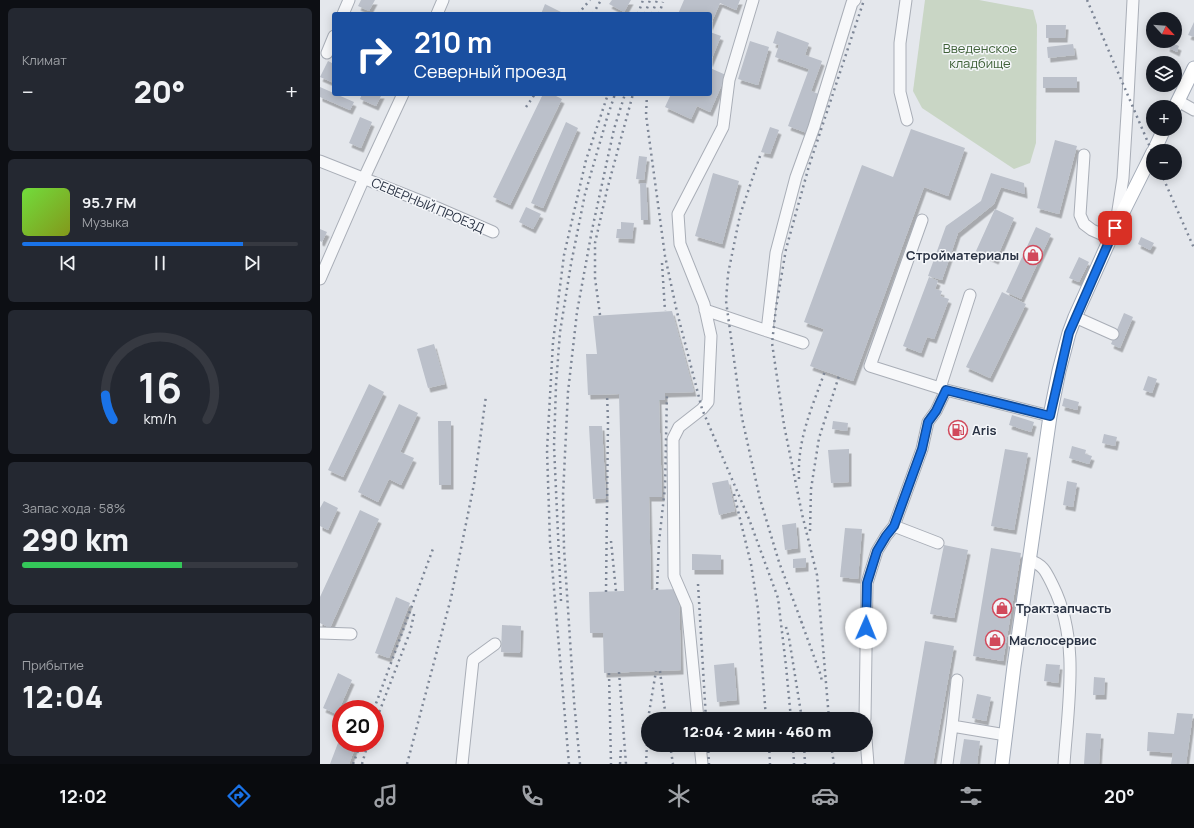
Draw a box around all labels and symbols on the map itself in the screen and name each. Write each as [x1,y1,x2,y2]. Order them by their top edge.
north arrow [1146,12,1182,48]
park label: Введенское кладбище [943,39,1018,72]
street label: СЕВЕРНЫЙ ПРОЕЗД [369,173,488,237]
pin [1098,211,1132,245]
shop icon: Стройматериалы [1022,244,1044,266]
place label: Стройматериалы [906,246,1019,264]
fuel station icon: Aris [947,419,969,441]
place label: Aris [972,421,997,439]
shop icon: Трактзапчасть [991,597,1013,619]
place label: Трактзапчасть [1016,599,1112,617]
position arrow [845,607,887,649]
shop icon: Маслосервис [984,629,1006,651]
place label: Маслосервис [1009,631,1097,649]
speed limit sign: 20 [332,700,384,752]

